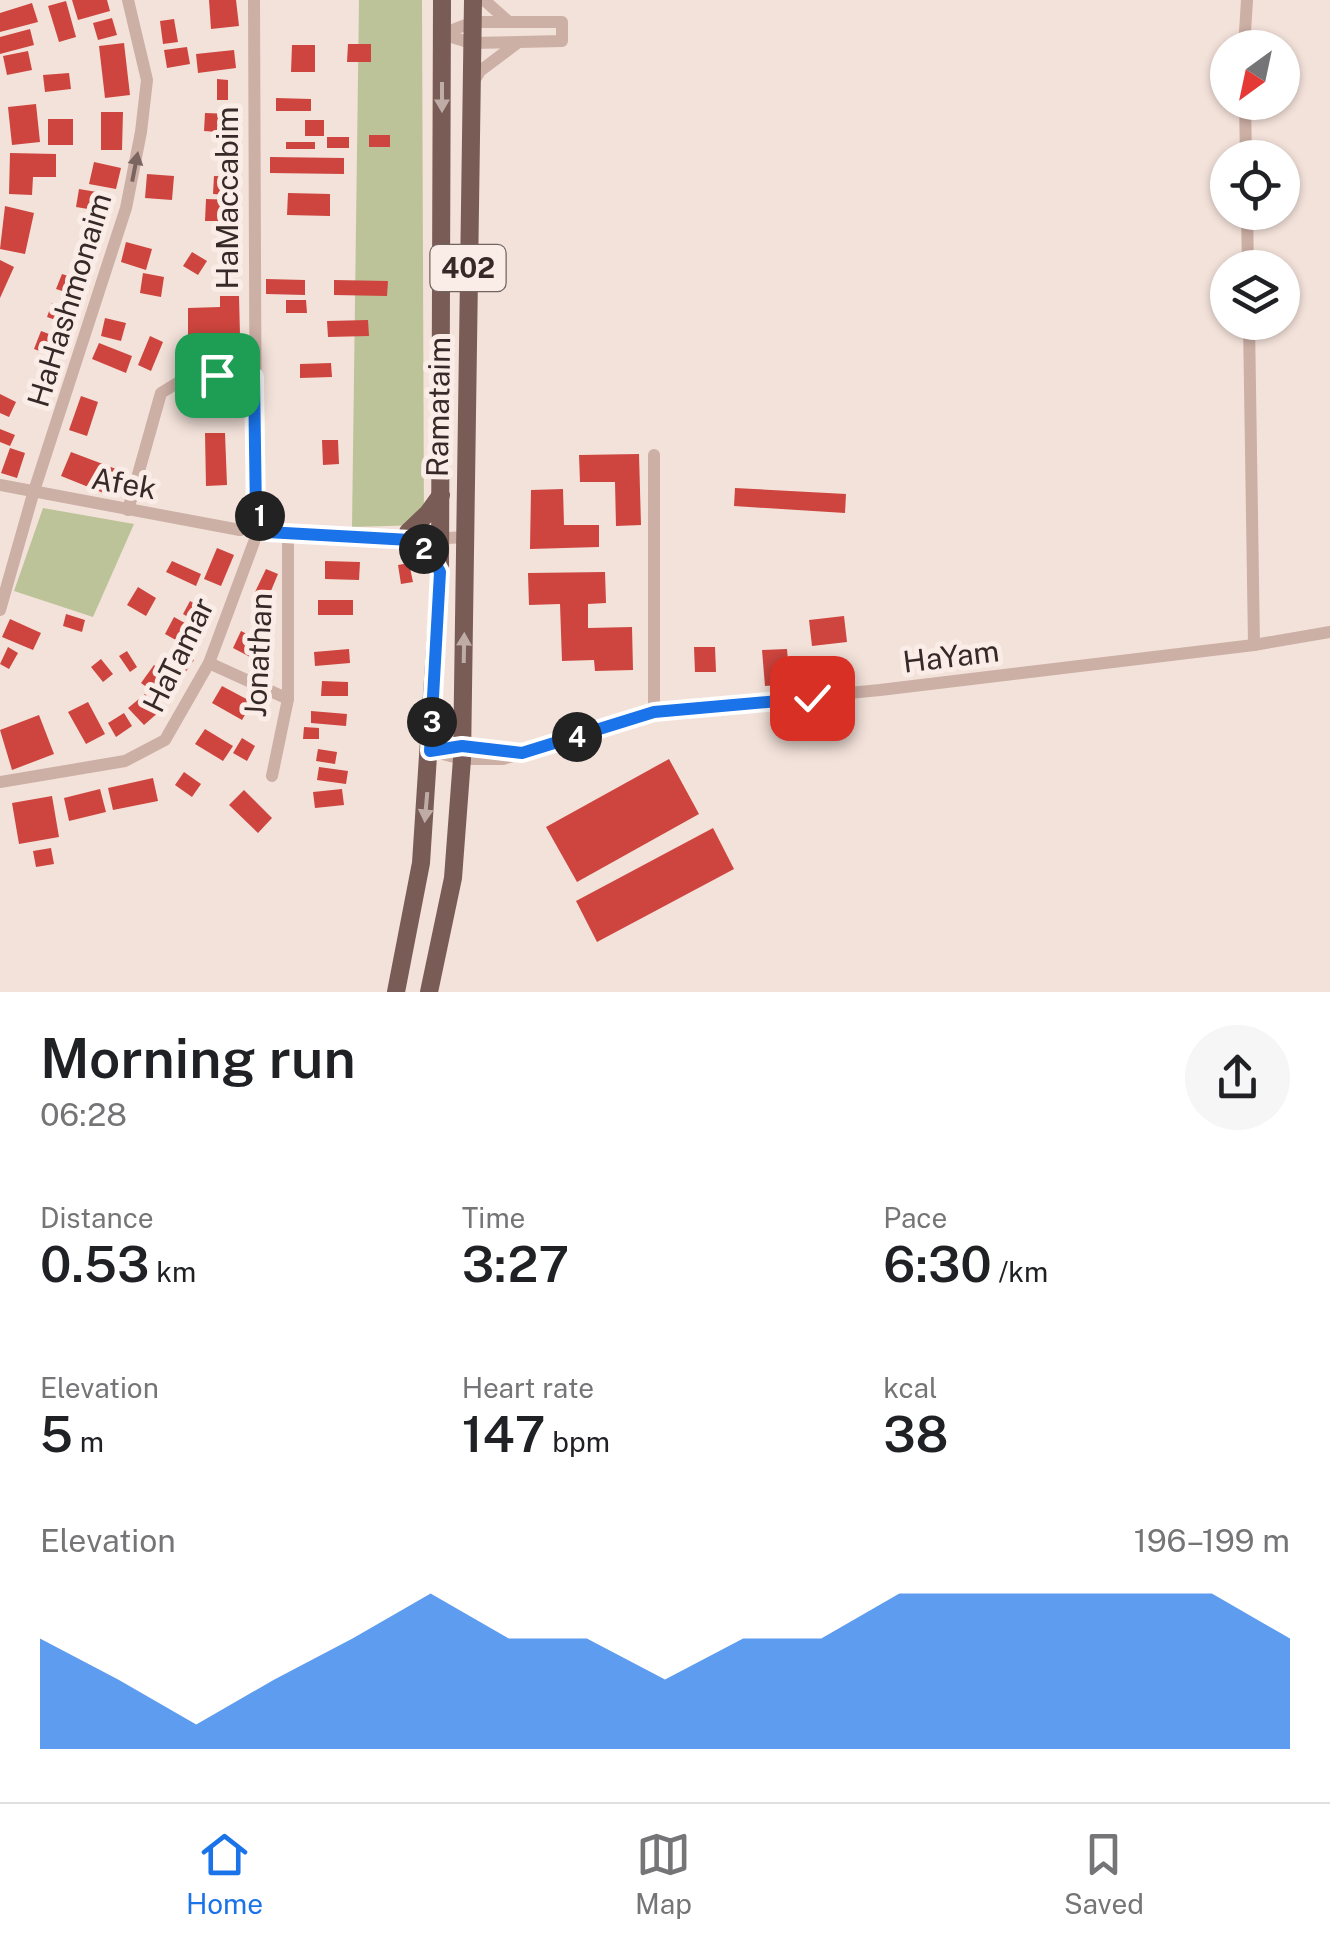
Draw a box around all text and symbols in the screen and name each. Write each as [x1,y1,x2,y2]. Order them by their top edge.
north arrow [1210,30,1300,120]
map controls [1210,30,1300,340]
one-way arrow [434,82,450,114]
street label: HaMaccabim [209,107,245,289]
button: locate [1210,140,1300,230]
one-way arrow [127,151,143,182]
street label: HaHashmonaim [19,188,119,411]
road number: 402 [430,245,506,291]
button: layers [1210,250,1300,340]
pin [175,333,260,418]
street label: Ramataim [419,337,457,477]
icon: arrive [190,348,245,403]
street label: Afek [89,460,159,506]
pin: 1 [235,491,285,541]
text: 1 [254,499,266,532]
pin: 2 [399,524,449,574]
text: 2 [415,532,433,565]
street label: HaTamar [135,591,221,718]
street label: Jonathan [237,592,279,718]
one-way arrow [456,632,472,663]
street label: HaYam [901,632,1001,680]
pin [770,656,855,741]
icon: check [785,671,840,726]
pin: 3 [407,697,457,747]
text: 3 [423,705,441,738]
pin: 4 [552,712,602,762]
text: 4 [568,720,586,753]
one-way arrow [417,792,433,823]
button: share [1185,1025,1290,1130]
text: Morning run [40,1026,356,1090]
text: 06:28 [40,1096,127,1133]
text: Distance [40,1201,154,1234]
text: Time [462,1201,525,1234]
text: Pace [883,1201,947,1234]
text: 0.53 [40,1234,149,1293]
text: 3:27 [462,1234,569,1293]
text: 6:30 [883,1234,992,1293]
text: km [149,1255,196,1288]
text: /km [992,1255,1048,1288]
text: Elevation [40,1371,159,1404]
text: Heart rate [462,1371,594,1404]
text: kcal [883,1371,937,1404]
text: 5 [40,1404,73,1463]
text: 147 [462,1404,545,1463]
text: 38 [883,1404,949,1463]
text: m [73,1425,104,1458]
text: bpm [545,1425,610,1458]
text: Elevation [40,1522,176,1559]
text: 196–199 m [1134,1522,1290,1559]
tab: Home [186,1827,263,1920]
tab: Map [635,1827,692,1920]
tab: Saved [1064,1827,1144,1920]

